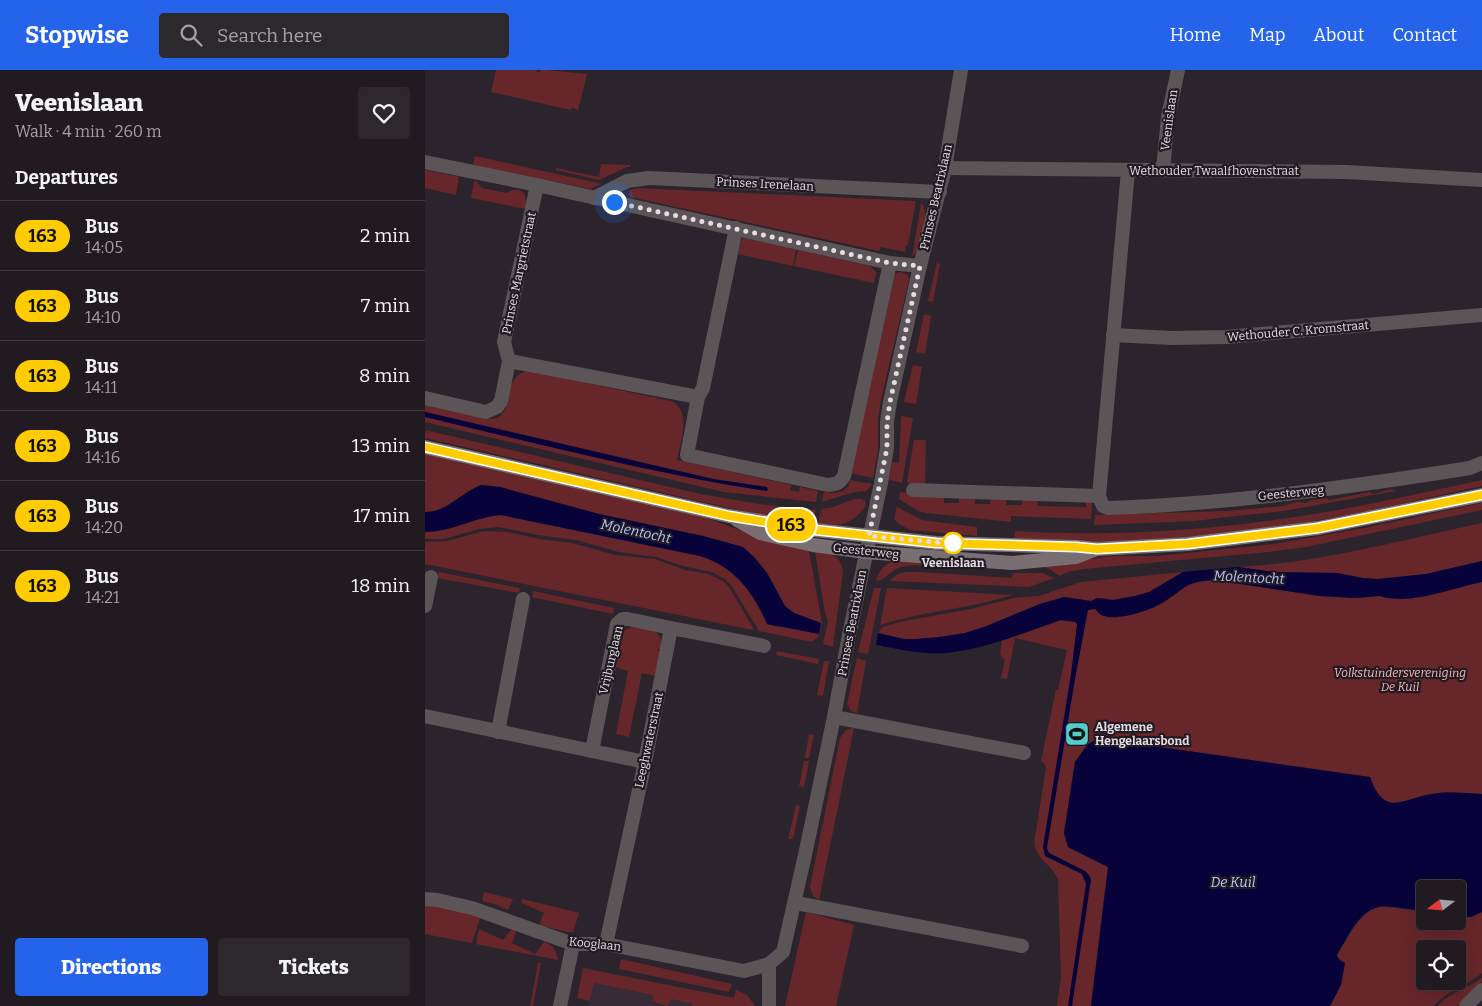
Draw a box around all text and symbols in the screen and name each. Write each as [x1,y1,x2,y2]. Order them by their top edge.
search box [159,13,509,58]
text: Stopwise [25,21,129,49]
icon: search [177,21,205,49]
text: Search here [217,24,323,47]
text: Home [1170,24,1221,46]
text: Map [1249,24,1285,46]
text: About [1313,24,1364,46]
text: Contact [1392,24,1457,46]
button: heart [358,87,410,139]
street label: Veenislaan [1158,88,1180,151]
text: Veenislaan [15,89,143,117]
text: Walk · 4 min · 260 m [15,122,162,141]
street label: Prinses Beatrixlaan [917,143,955,251]
street label: Wethouder Twaalfhovenstraat [1129,164,1300,178]
text: Departures [15,166,118,189]
street label: Prinses Irenelaan [716,174,815,194]
your location [602,190,627,215]
street label: Prinses Margrietstraat [499,210,539,335]
text: Bus [85,215,119,238]
text: 2 min [360,224,410,247]
text: 163 [28,225,57,247]
text: 14:05 [85,238,123,257]
text: Bus [85,285,119,308]
text: 7 min [361,294,410,317]
text: 163 [28,295,57,317]
text: 14:10 [85,308,121,327]
street label: Wethouder C. Kromstraat [1227,318,1370,344]
text: Bus [85,355,119,378]
text: 8 min [359,364,410,387]
text: 163 [28,365,57,387]
text: 14:11 [85,378,117,397]
text: Bus [85,425,119,448]
text: 13 min [352,434,410,457]
text: 163 [28,435,57,457]
text: 14:16 [85,448,120,467]
street label: Geesterweg [1257,483,1325,503]
text: Bus [85,495,119,518]
text: 17 min [353,504,410,527]
text: 163 [28,505,57,527]
line badge: 163 [762,509,820,541]
text: 163 [777,514,805,536]
water label: Molentocht [599,516,674,547]
text: 14:20 [85,518,123,537]
marker: Veenislaan [942,532,964,554]
street label: Geesterweg [832,541,900,561]
place label: Veenislaan [921,556,985,570]
text: Bus [85,565,119,588]
water label: Molentocht [1213,567,1286,588]
street label: Prinses Beatrixlaan [835,568,869,677]
text: 18 min [351,574,410,597]
text: 163 [28,575,57,597]
text: 14:21 [85,588,119,607]
street label: Vrijburglaan [596,624,626,696]
park label: Volkstuindersvereniging De Kuil [1334,666,1466,694]
street label: Leeghwaterstraat [632,690,666,789]
place label: Algemene Hengelaarsbond [1095,720,1190,748]
sports icon: Algemene Hengelaarsbond [1064,721,1090,747]
water label: De Kuil [1210,874,1256,891]
north arrow [1416,880,1466,930]
map controls [1416,880,1466,990]
street label: Kooglaan [568,934,622,954]
button: Directions [15,938,208,996]
button: Tickets [218,938,410,996]
button: locate [1416,940,1466,990]

